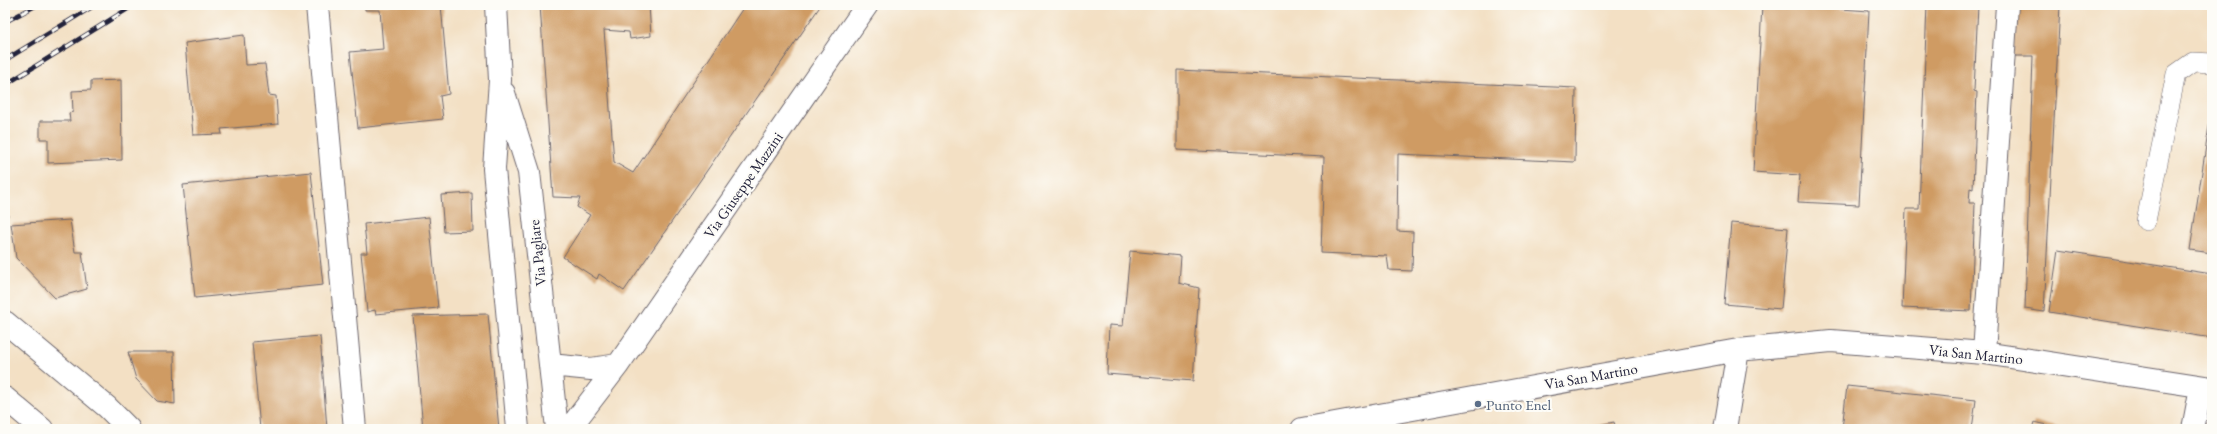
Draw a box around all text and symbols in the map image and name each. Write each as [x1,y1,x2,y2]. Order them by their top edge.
street label: Via Giuseppe Mazzini [699,128,787,242]
street label: Via Pagliare [524,219,550,287]
street label: Via San Martino [1928,340,2024,368]
street label: Via San Martino [1543,358,1639,394]
place label: Punto Enel [1486,395,1551,414]
marker: Punto Enel [1473,399,1483,409]

